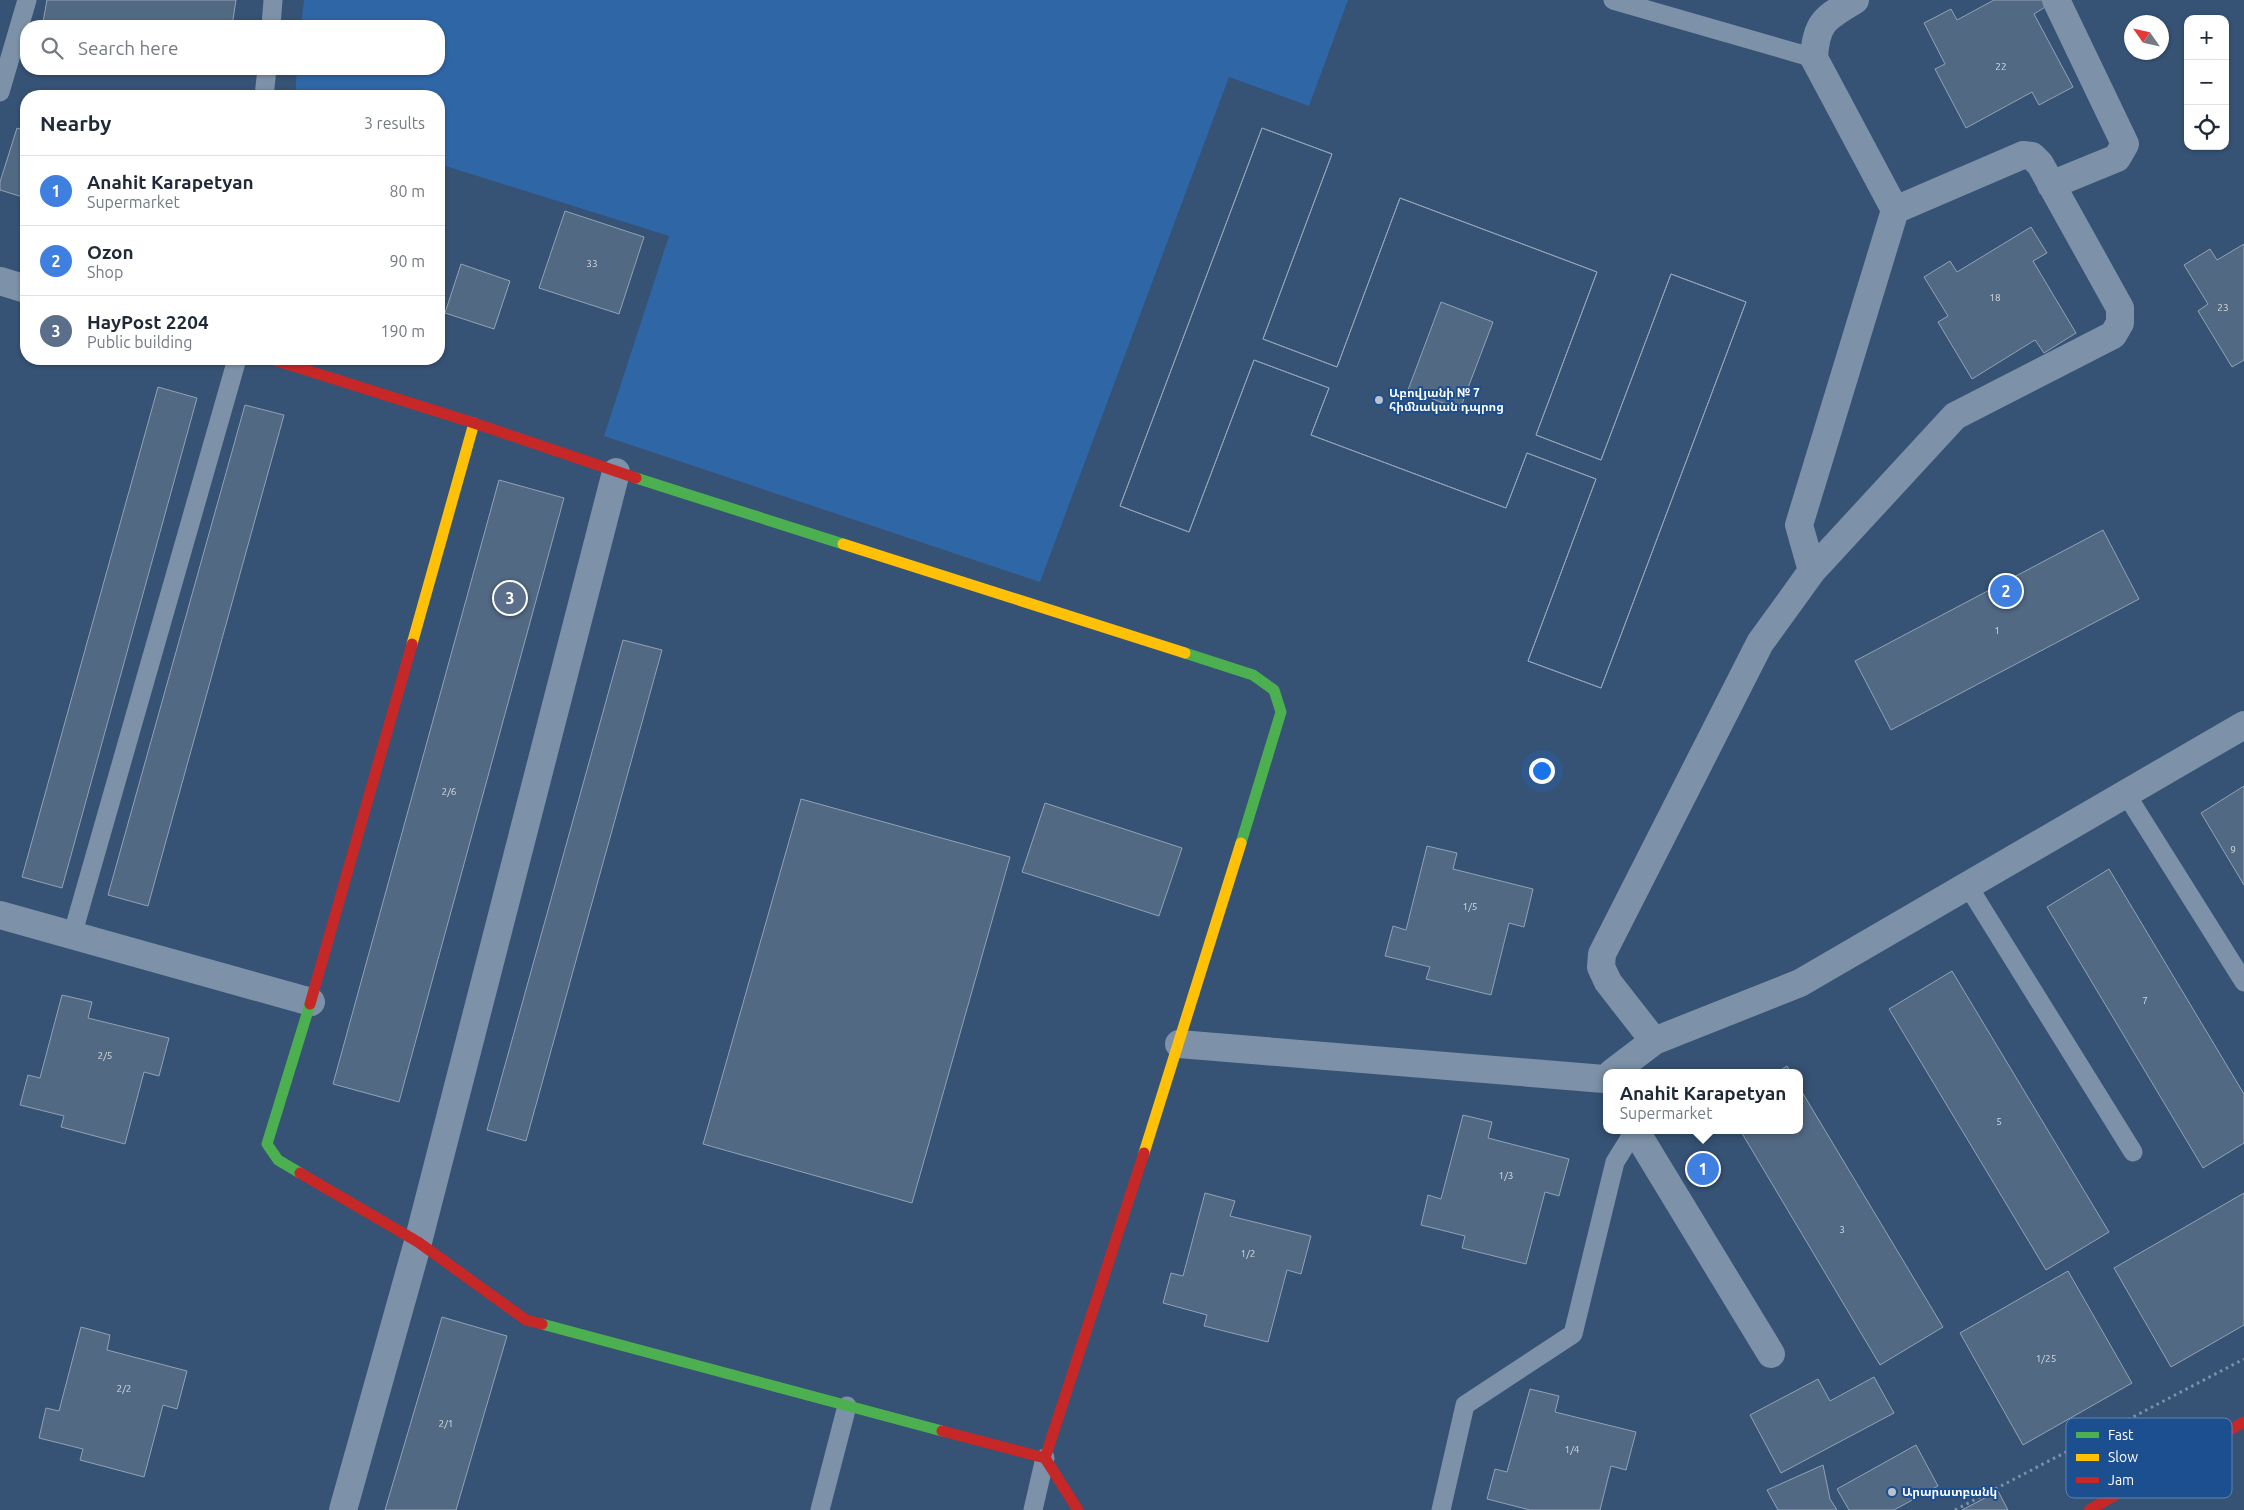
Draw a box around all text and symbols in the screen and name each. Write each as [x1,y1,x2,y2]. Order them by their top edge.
north arrow [2124,15,2169,60]
map controls [2184,15,2229,150]
button: + [2184,15,2229,60]
search box [20,20,445,75]
icon: search [38,34,66,62]
text: Search here [78,37,178,59]
button: − [2184,60,2229,105]
house number: 22 [1995,61,2007,72]
button: locate [2184,105,2229,150]
text: Nearby [40,111,111,135]
text: 3 results [364,114,425,132]
text: Anahit Karapetyan [87,171,254,193]
text: 1 [51,182,61,200]
text: 80 m [389,182,425,200]
text: Supermarket [87,193,180,211]
text: Ozon [87,241,134,263]
text: 2 [51,252,61,270]
text: 90 m [389,252,425,270]
house number: 33 [586,258,598,269]
text: Shop [87,263,123,281]
house number: 18 [1989,292,2001,303]
house number: 23 [2217,302,2229,313]
text: HayPost 2204 [87,311,209,333]
text: 3 [51,322,61,340]
text: 190 m [380,322,425,340]
text: Public building [87,333,192,351]
place label: Աբովյանի № 7 հիմնական դպրոց [1389,386,1504,414]
marker: Աբովյանի № 7 հիմնական դպրոց [1373,394,1385,406]
pin: 2 [1990,572,2022,610]
pin: 3 [494,579,526,617]
house number: 1 [1994,625,2000,636]
your location [1529,758,1555,784]
house number: 2/6 [442,786,457,797]
house number: 9 [2230,844,2236,855]
house number: 1/5 [1463,901,1477,912]
house number: 7 [2142,995,2148,1006]
house number: 2/5 [98,1050,112,1061]
popup [1603,1069,1803,1134]
text: Anahit Karapetyan [1620,1082,1786,1104]
text: Supermarket [1620,1104,1712,1122]
house number: 5 [1996,1116,2002,1127]
pin: 1 [1687,1150,1719,1188]
house number: 1/3 [1499,1170,1513,1181]
house number: 3 [1839,1224,1845,1235]
house number: 1/2 [1241,1248,1255,1259]
house number: 1/25 [2036,1353,2056,1364]
house number: 2/2 [117,1383,131,1394]
house number: 2/1 [439,1418,453,1429]
legend [2066,1418,2232,1498]
text: Fast [2108,1427,2134,1443]
house number: 1/4 [1565,1444,1580,1455]
text: Slow [2108,1449,2138,1465]
text: Jam [2108,1472,2134,1488]
place label: Արարատբանկ [1902,1485,1997,1499]
marker: Արարատբանկ [1886,1486,1898,1498]

